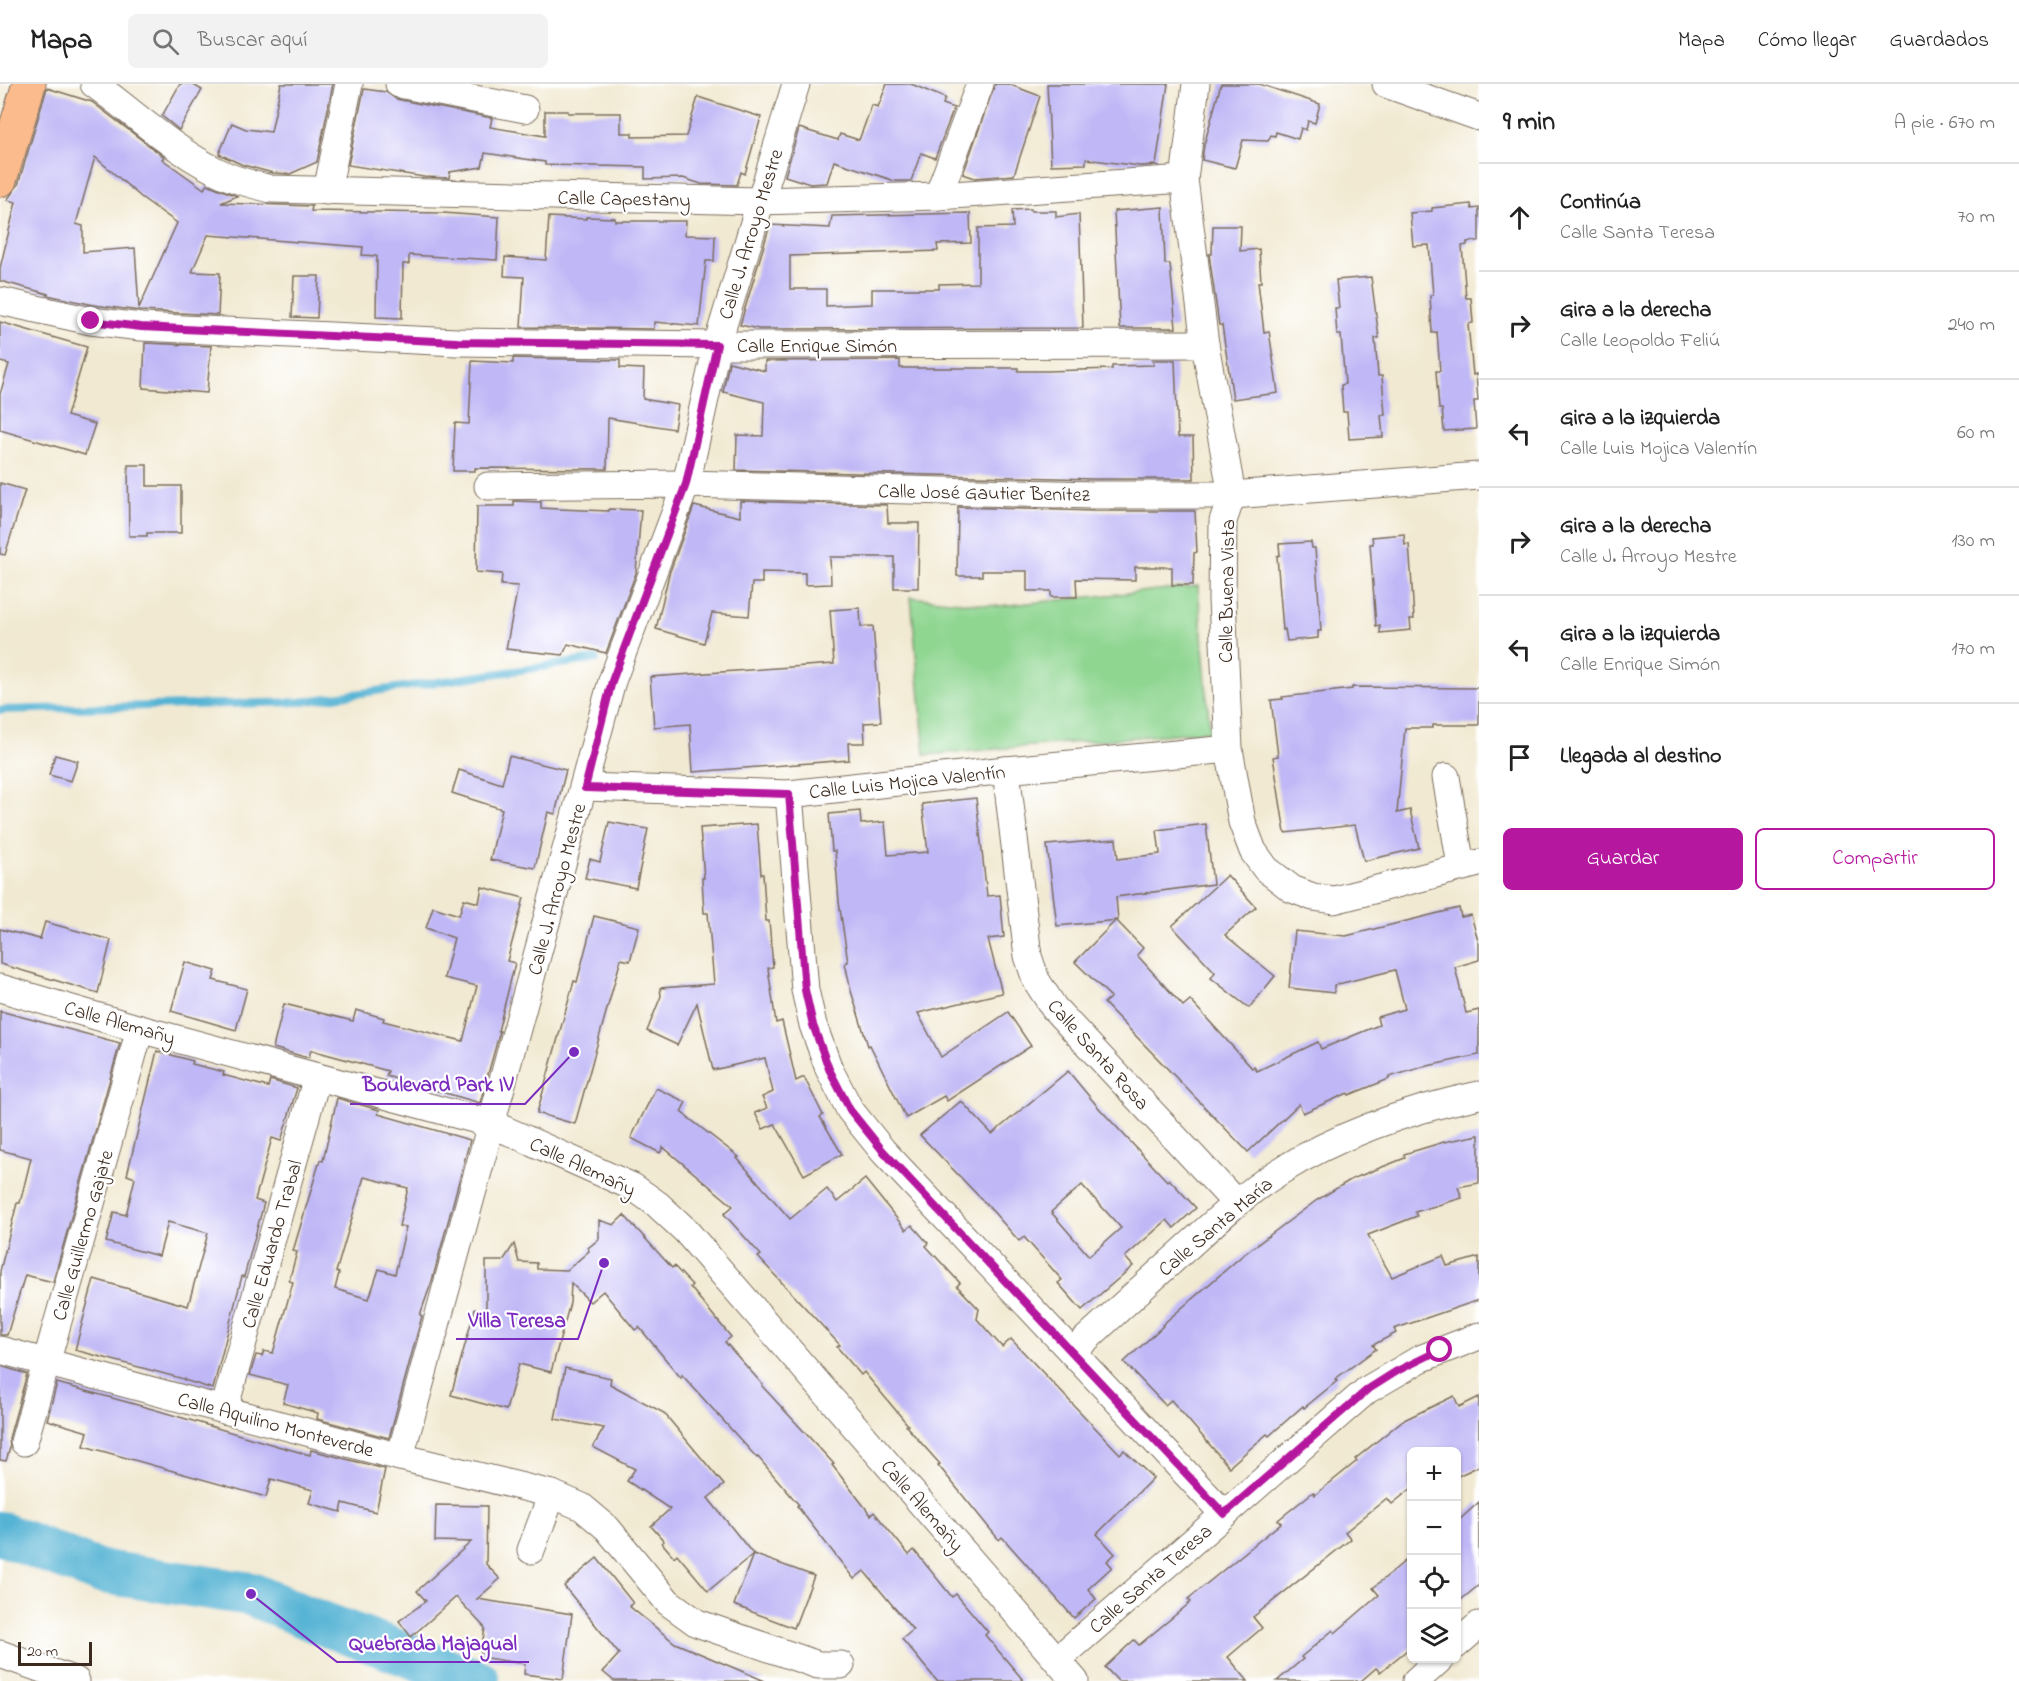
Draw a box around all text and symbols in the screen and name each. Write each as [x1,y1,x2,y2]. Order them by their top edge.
search box [128,14,548,68]
text: Mapa [30,21,92,62]
icon: search [149,25,182,58]
text: Buscar aquí [197,25,307,57]
text: Mapa [1678,26,1725,56]
text: Cómo llegar [1758,26,1856,56]
text: Guardados [1889,26,1989,56]
text: 9 min [1503,104,1555,142]
text: A pie · 670 m [1894,109,1995,138]
street label: Calle J. Arroyo Mestre [713,146,792,323]
street label: Calle Capestany [557,185,691,216]
text: Continúa [1560,187,1641,219]
icon: ahead [1503,201,1536,234]
text: 70 m [1958,203,1995,232]
text: Calle Santa Teresa [1560,219,1715,248]
text: Gira a la derecha [1560,295,1711,327]
route end [77,307,103,333]
icon: right [1503,309,1536,342]
text: 240 m [1948,311,1995,340]
text: Calle Leopoldo Feliú [1560,327,1720,356]
street label: Calle Enrique Simón [737,333,897,362]
text: Gira a la izquierda [1560,403,1720,435]
icon: left [1503,417,1536,450]
text: 60 m [1957,419,1995,448]
text: Calle Luis Mojica Valentín [1560,435,1757,464]
street label: Calle José Gautier Benítez [878,478,1091,511]
text: Gira a la derecha [1560,511,1711,543]
street label: Calle Buena Vista [1213,519,1244,663]
icon: right [1503,525,1536,558]
text: 130 m [1951,527,1995,556]
text: Calle J. Arroyo Mestre [1560,543,1737,572]
text: Gira a la izquierda [1560,619,1720,651]
icon: left [1503,633,1536,666]
text: 170 m [1951,635,1995,664]
text: Calle Enrique Simón [1560,651,1720,680]
icon: arrive [1503,741,1536,774]
text: Llegada al destino [1560,741,1721,773]
street label: Calle Luis Mojica Valentín [808,759,1007,808]
street label: Calle J. Arroyo Mestre [522,801,595,979]
button: Guardar [1503,828,1743,890]
button: Compartir [1755,828,1995,890]
street label: Calle Santa Rosa [1039,994,1155,1118]
street label: Calle Alemañy [60,995,178,1054]
callout: Boulevard Park IV [350,1065,525,1104]
text: Boulevard Park IV [362,1071,515,1101]
street label: Calle Alemañy [524,1131,640,1206]
street label: Calle Guillermo Gajate [46,1147,123,1325]
street label: Calle Eduardo Trabal [235,1157,311,1332]
street label: Calle Santa María [1153,1171,1280,1285]
callout: Villa Teresa [456,1300,578,1339]
text: Villa Teresa [467,1307,566,1337]
route start [1426,1336,1452,1362]
street label: Calle Aquilino Monteverde [174,1386,377,1467]
map controls [1407,1447,1461,1663]
button: + [1407,1447,1461,1501]
street label: Calle Alemañy [873,1454,970,1559]
button: − [1407,1501,1461,1555]
street label: Calle Santa Teresa [1084,1518,1220,1642]
button: locate [1407,1555,1461,1609]
button: layers [1407,1609,1461,1663]
callout: Quebrada Majagual [337,1623,529,1662]
text: Quebrada Majagual [349,1630,518,1662]
scale bar [18,1639,92,1666]
text: 20 m [27,1640,58,1664]

